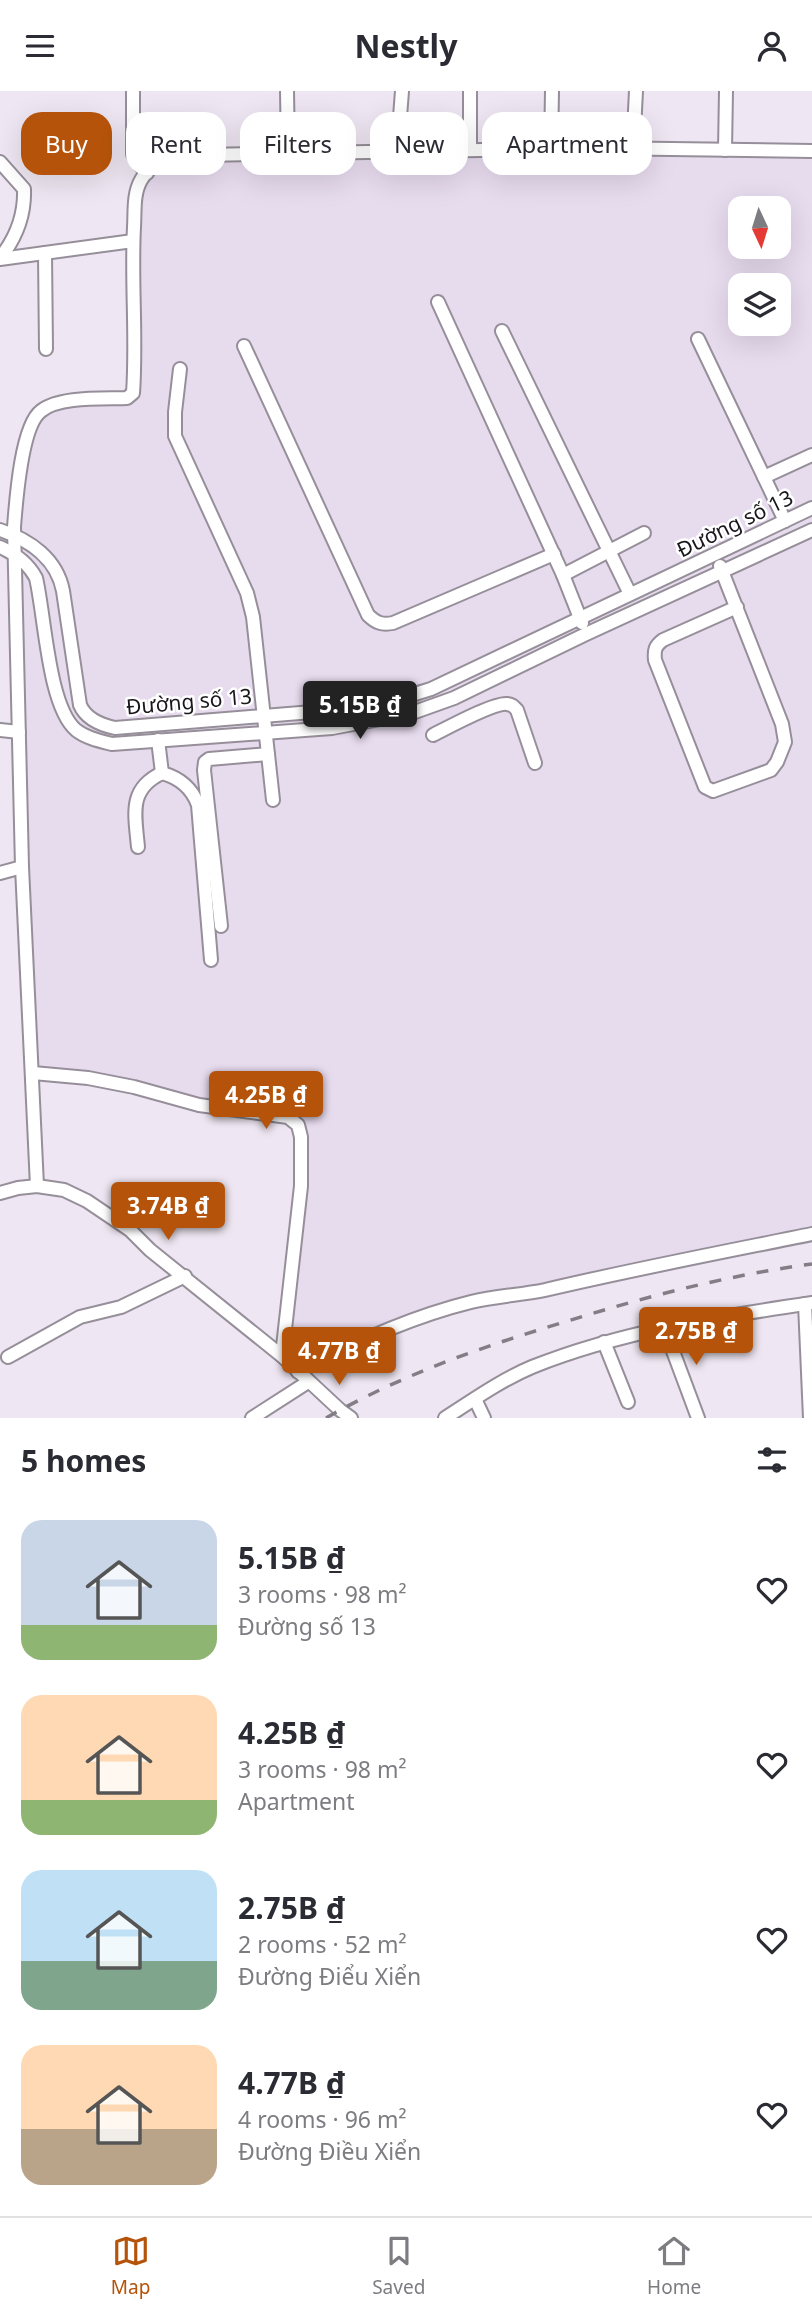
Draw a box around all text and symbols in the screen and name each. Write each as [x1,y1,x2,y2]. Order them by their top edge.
text: Nestly [355,24,457,67]
icon: menu [21,27,59,65]
icon: person [753,27,791,65]
chip: Buy [21,112,112,175]
chip: Rent [126,112,226,175]
chip: Filters [240,112,356,175]
chip: New [370,112,468,175]
chip: Apartment [482,112,652,175]
north arrow [728,196,791,259]
map controls [728,196,791,336]
button: layers [728,273,791,336]
street label: Đường số 13 [672,483,797,563]
pin: 5.15B ₫ [295,681,425,741]
street label: Đường số 13 [125,682,253,720]
text: 5.15B ₫ [319,688,401,720]
pin: 4.25B ₫ [201,1072,331,1131]
text: 4.25B ₫ [225,1078,307,1110]
pin: 3.74B ₫ [103,1183,233,1242]
text: 3.74B ₫ [127,1189,209,1221]
pin: 2.75B ₫ [631,1307,761,1367]
text: 2.75B ₫ [655,1314,737,1346]
pin: 4.77B ₫ [274,1327,404,1387]
text: 4.77B ₫ [298,1334,380,1366]
text: 5 homes [21,1440,146,1481]
icon: filters [753,1441,791,1479]
text: 5.15B ₫ [238,1537,345,1578]
icon: home [77,1548,161,1632]
icon: heart [753,1571,791,1609]
text: 3 rooms · 98 m² [238,1578,407,1610]
text: Đường số 13 [238,1610,376,1642]
text: 4.25B ₫ [238,1712,345,1753]
icon: home [77,1723,161,1807]
icon: heart [753,1746,791,1784]
text: 3 rooms · 98 m² [238,1753,407,1785]
text: Apartment [238,1785,355,1817]
text: 2.75B ₫ [238,1887,345,1928]
icon: home [77,1898,161,1982]
icon: heart [753,1921,791,1959]
text: 2 rooms · 52 m² [238,1928,407,1960]
text: Đường Điểu Xiển [238,1960,421,1992]
text: 4.77B ₫ [238,2062,345,2103]
icon: home [77,2073,161,2157]
icon: heart [753,2096,791,2134]
text: 4 rooms · 96 m² [238,2103,407,2135]
text: Đường Điều Xiển [238,2135,421,2167]
tab: Map [111,2232,150,2300]
tab: Saved [372,2232,425,2300]
tab: Home [647,2232,701,2300]

